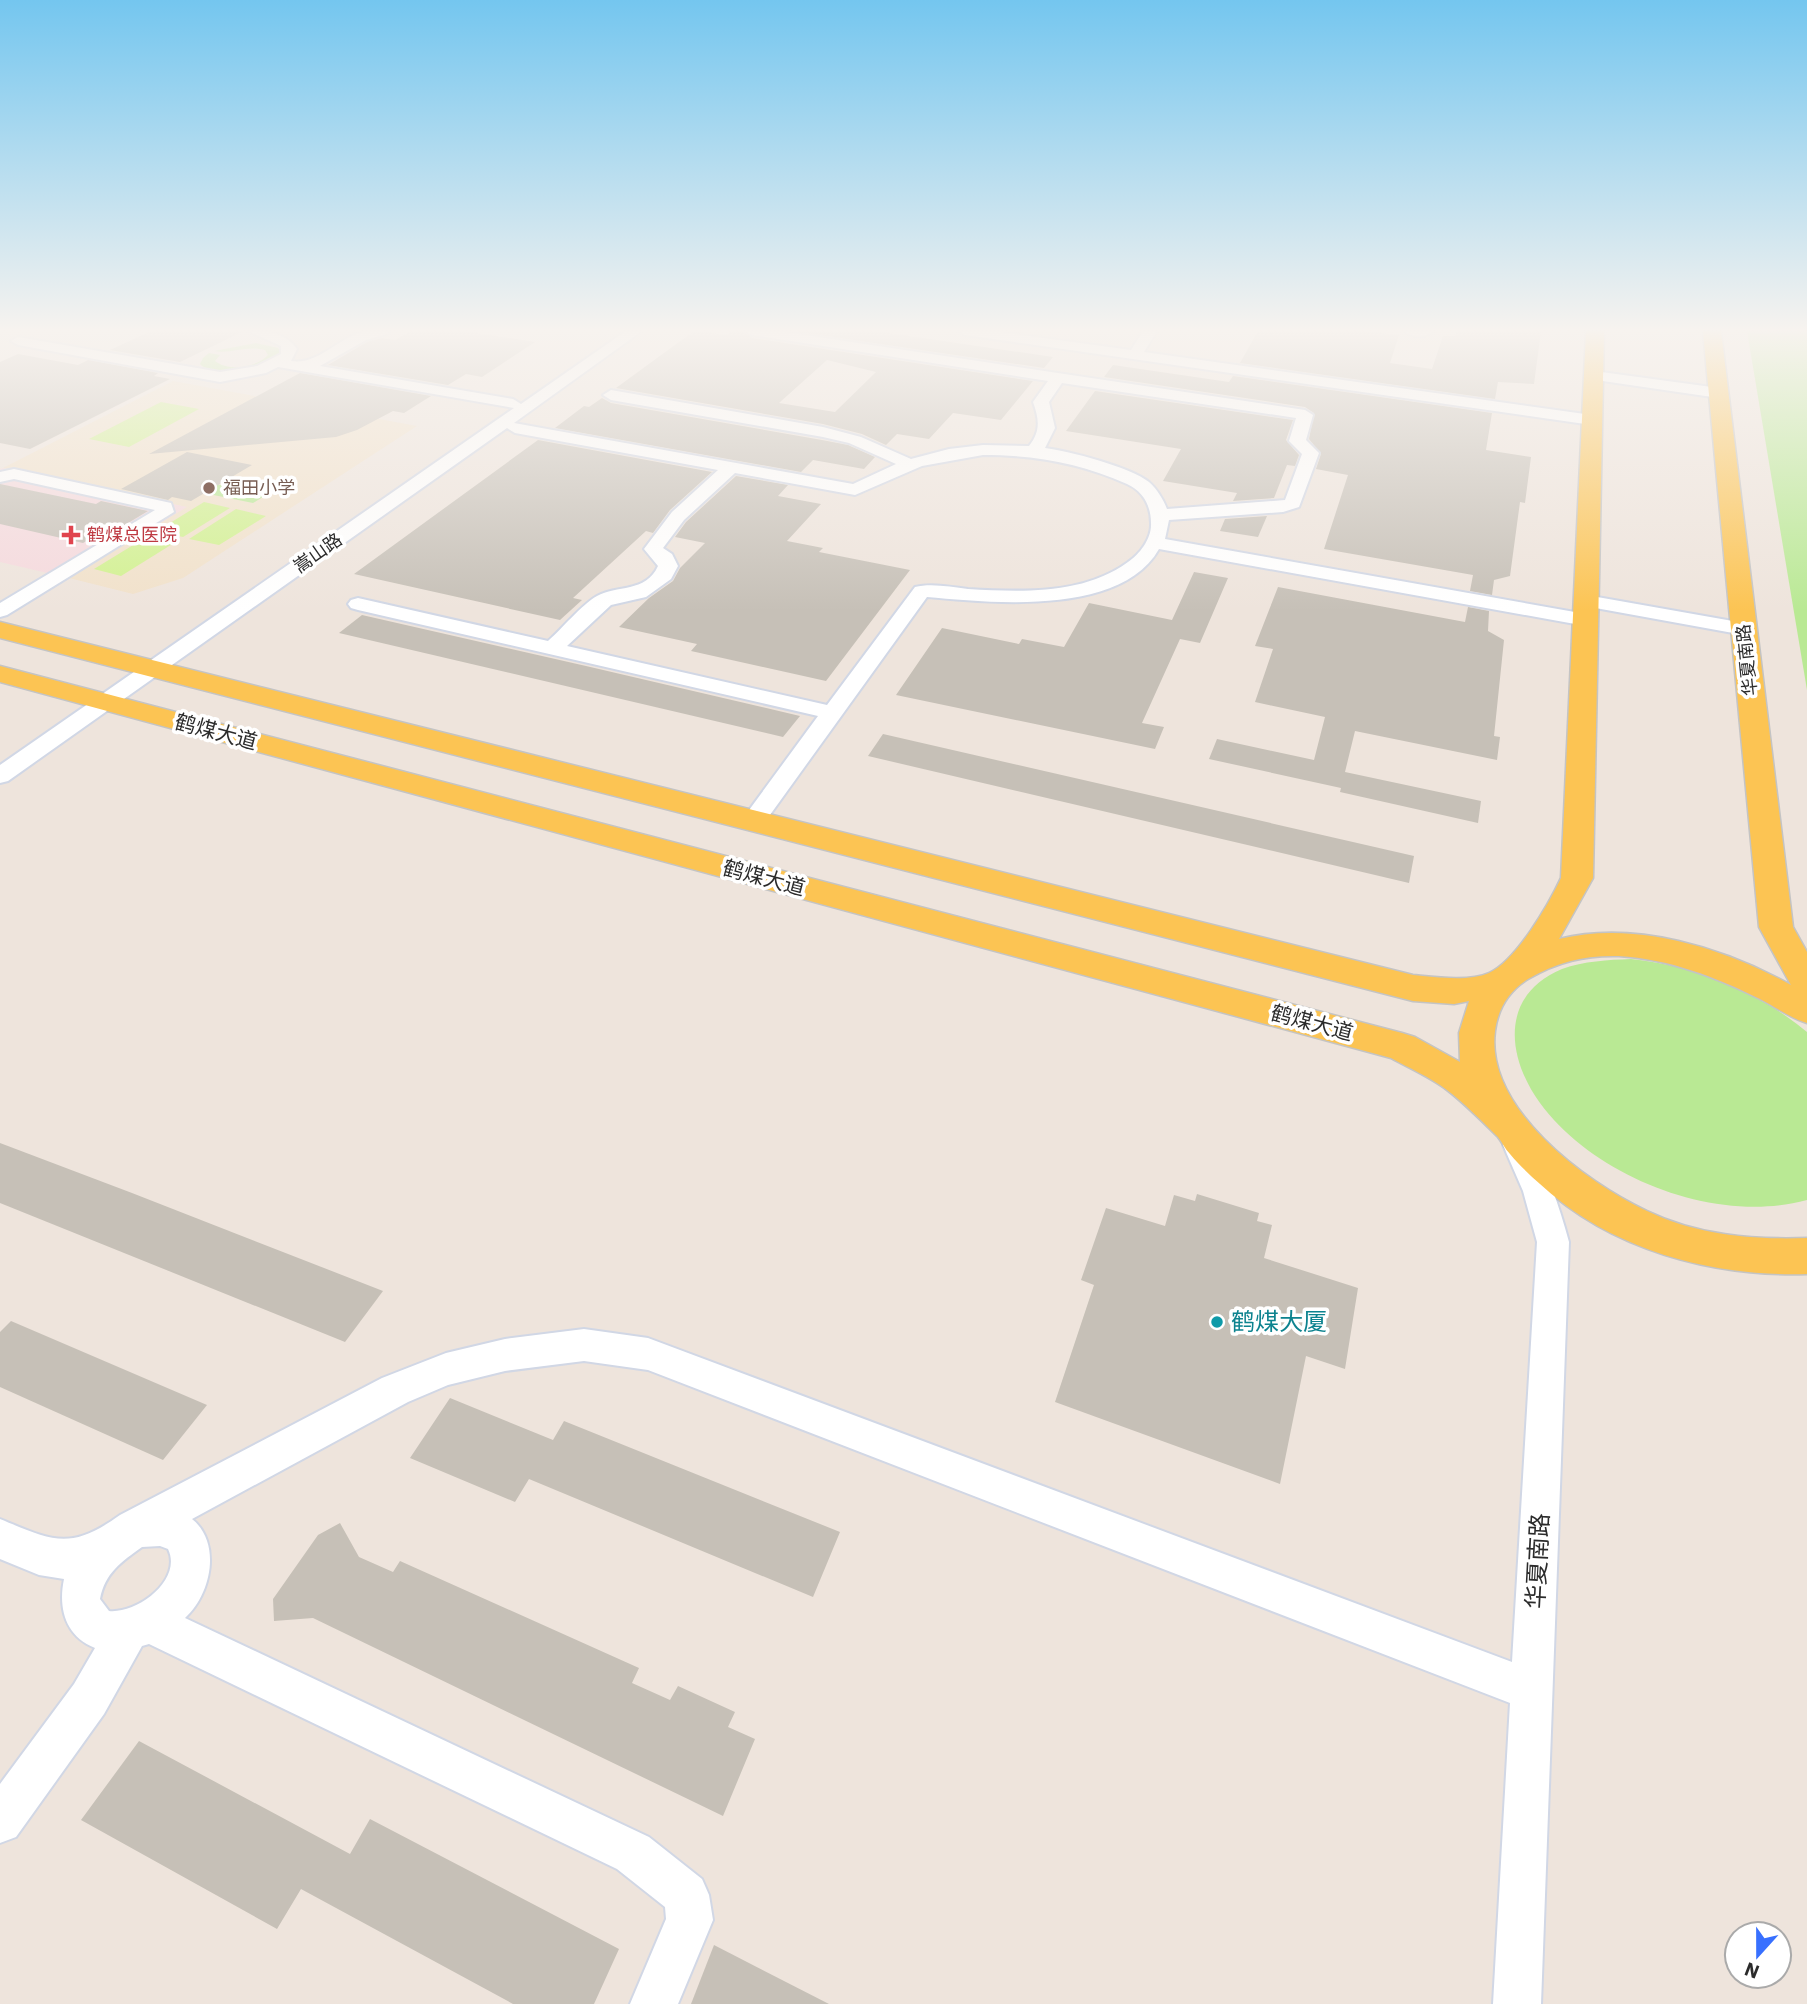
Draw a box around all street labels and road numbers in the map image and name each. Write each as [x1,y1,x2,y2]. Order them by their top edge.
street label: 嵩山路 [289,528,346,577]
street label: 华夏南路 [1731,623,1762,697]
street label: 鹤煤大道 [172,707,260,755]
street label: 鹤煤大道 [720,853,808,901]
street label: 鹤煤大道 [1268,998,1356,1046]
street label: 华夏南路 [1519,1512,1555,1610]

